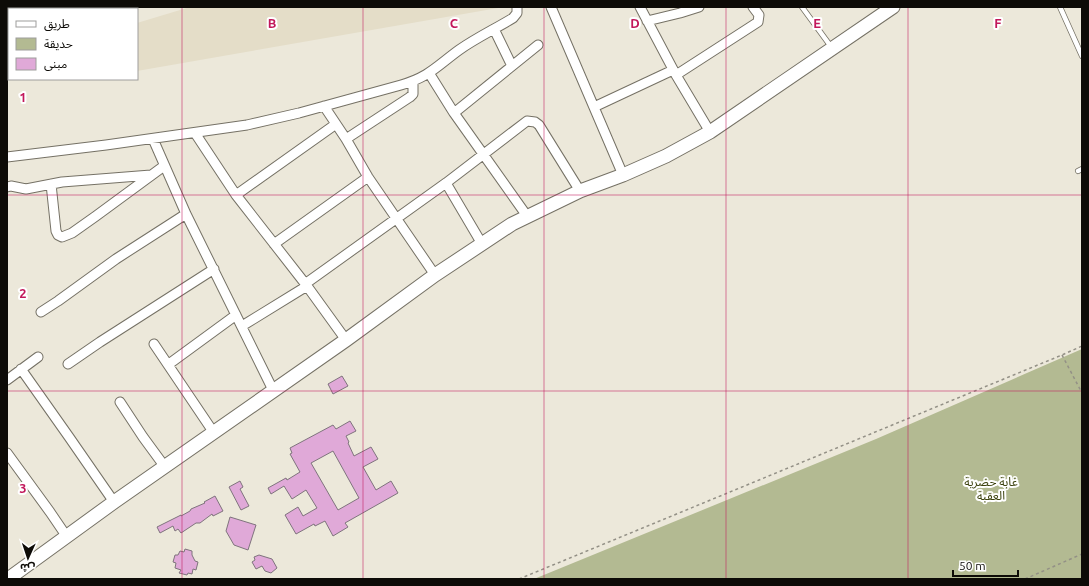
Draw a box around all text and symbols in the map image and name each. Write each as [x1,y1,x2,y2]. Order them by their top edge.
legend [8,8,138,80]
text: B [268,16,277,30]
text: C [450,16,459,30]
text: D [630,16,640,30]
text: E [813,16,821,30]
text: F [994,16,1002,30]
text: طريق [44,17,70,32]
text: حديقة [44,37,73,51]
text: مبنى [44,57,67,71]
text: 1 [19,90,27,104]
text: 2 [19,286,27,300]
park label: غابة حضرية العقبة [964,475,1018,503]
text: 3 [19,481,27,495]
north arrow [8,538,48,578]
scale bar [953,552,1018,578]
text: 50 m [959,559,986,572]
text: ش [20,561,35,574]

